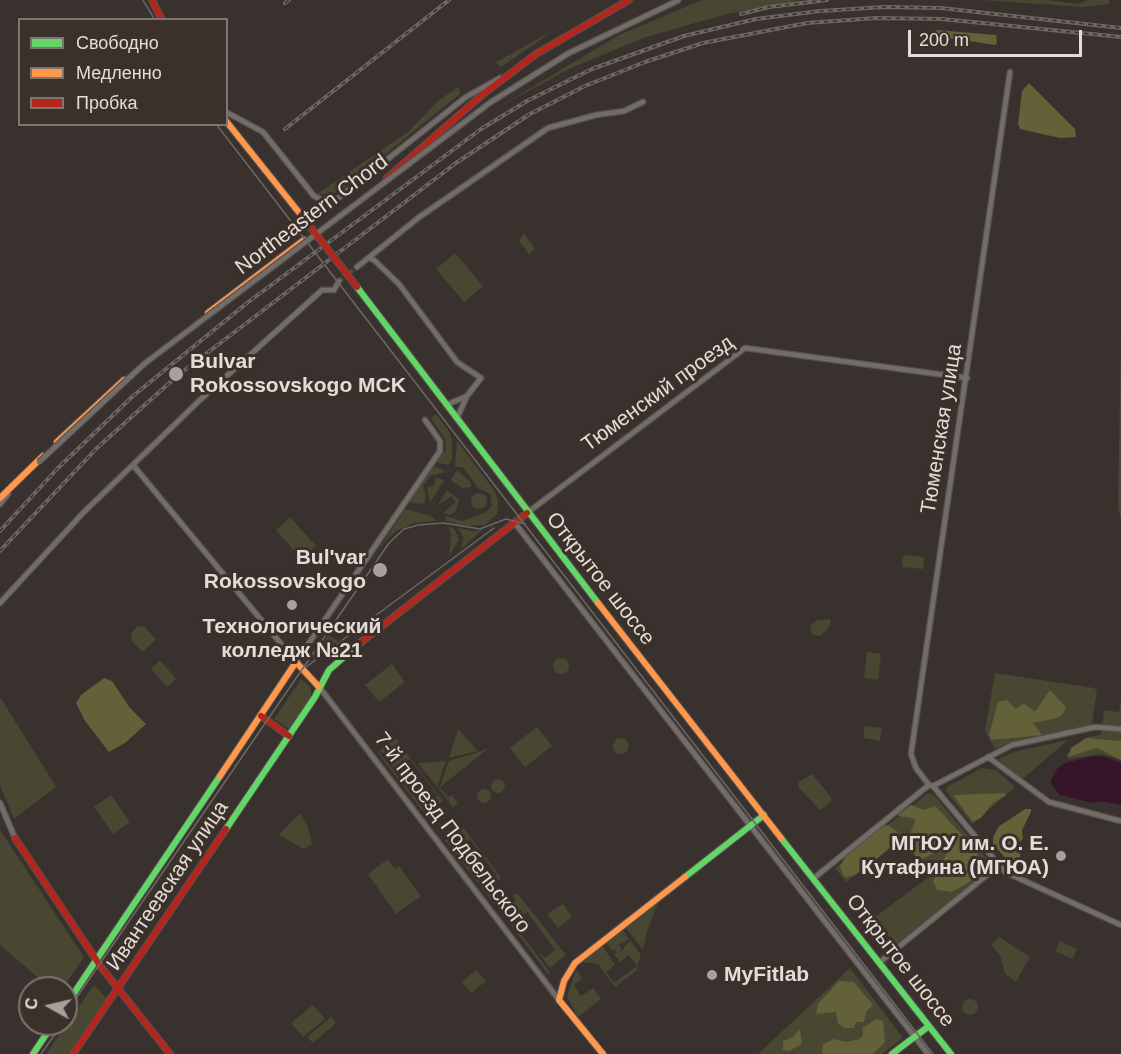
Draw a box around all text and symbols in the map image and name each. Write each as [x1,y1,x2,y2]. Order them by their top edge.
legend [18,18,228,126]
scale bar [911,18,1085,56]
text: 200 m [919,30,969,50]
text: Свободно [76,33,159,53]
text: Медленно [76,63,162,83]
text: Пробка [76,93,138,113]
street label: Northeastern Chord [231,149,393,281]
street label: Тюменский проезд [577,330,739,458]
street label: Тюменская улица [916,342,968,516]
place label: Bulvar Rokossovskogo MCK [190,349,406,399]
marker: Bulvar Rokossovskogo MCK [167,365,185,383]
street label: Открытое шоссе [540,508,660,650]
place label: Bul'var Rokossovskogo [204,545,366,595]
marker: Bul'var Rokossovskogo [371,561,389,579]
marker: Технологический колледж №21 [285,598,299,612]
place label: Технологический колледж №21 [202,614,382,664]
street label: 7-й проезд Подбельского [368,728,536,938]
street label: Ивантеевская улица [102,796,234,976]
place label: МГЮУ им. О. Е. Кутафина (МГЮА) [861,831,1049,881]
marker: МГЮУ им. О. Е. Кутафина (МГЮА) [1054,849,1068,863]
street label: Открытое шоссе [840,890,960,1032]
place label: MyFitlab [724,962,809,988]
marker: MyFitlab [705,968,719,982]
north arrow [18,976,78,1036]
text: С [22,997,41,1011]

